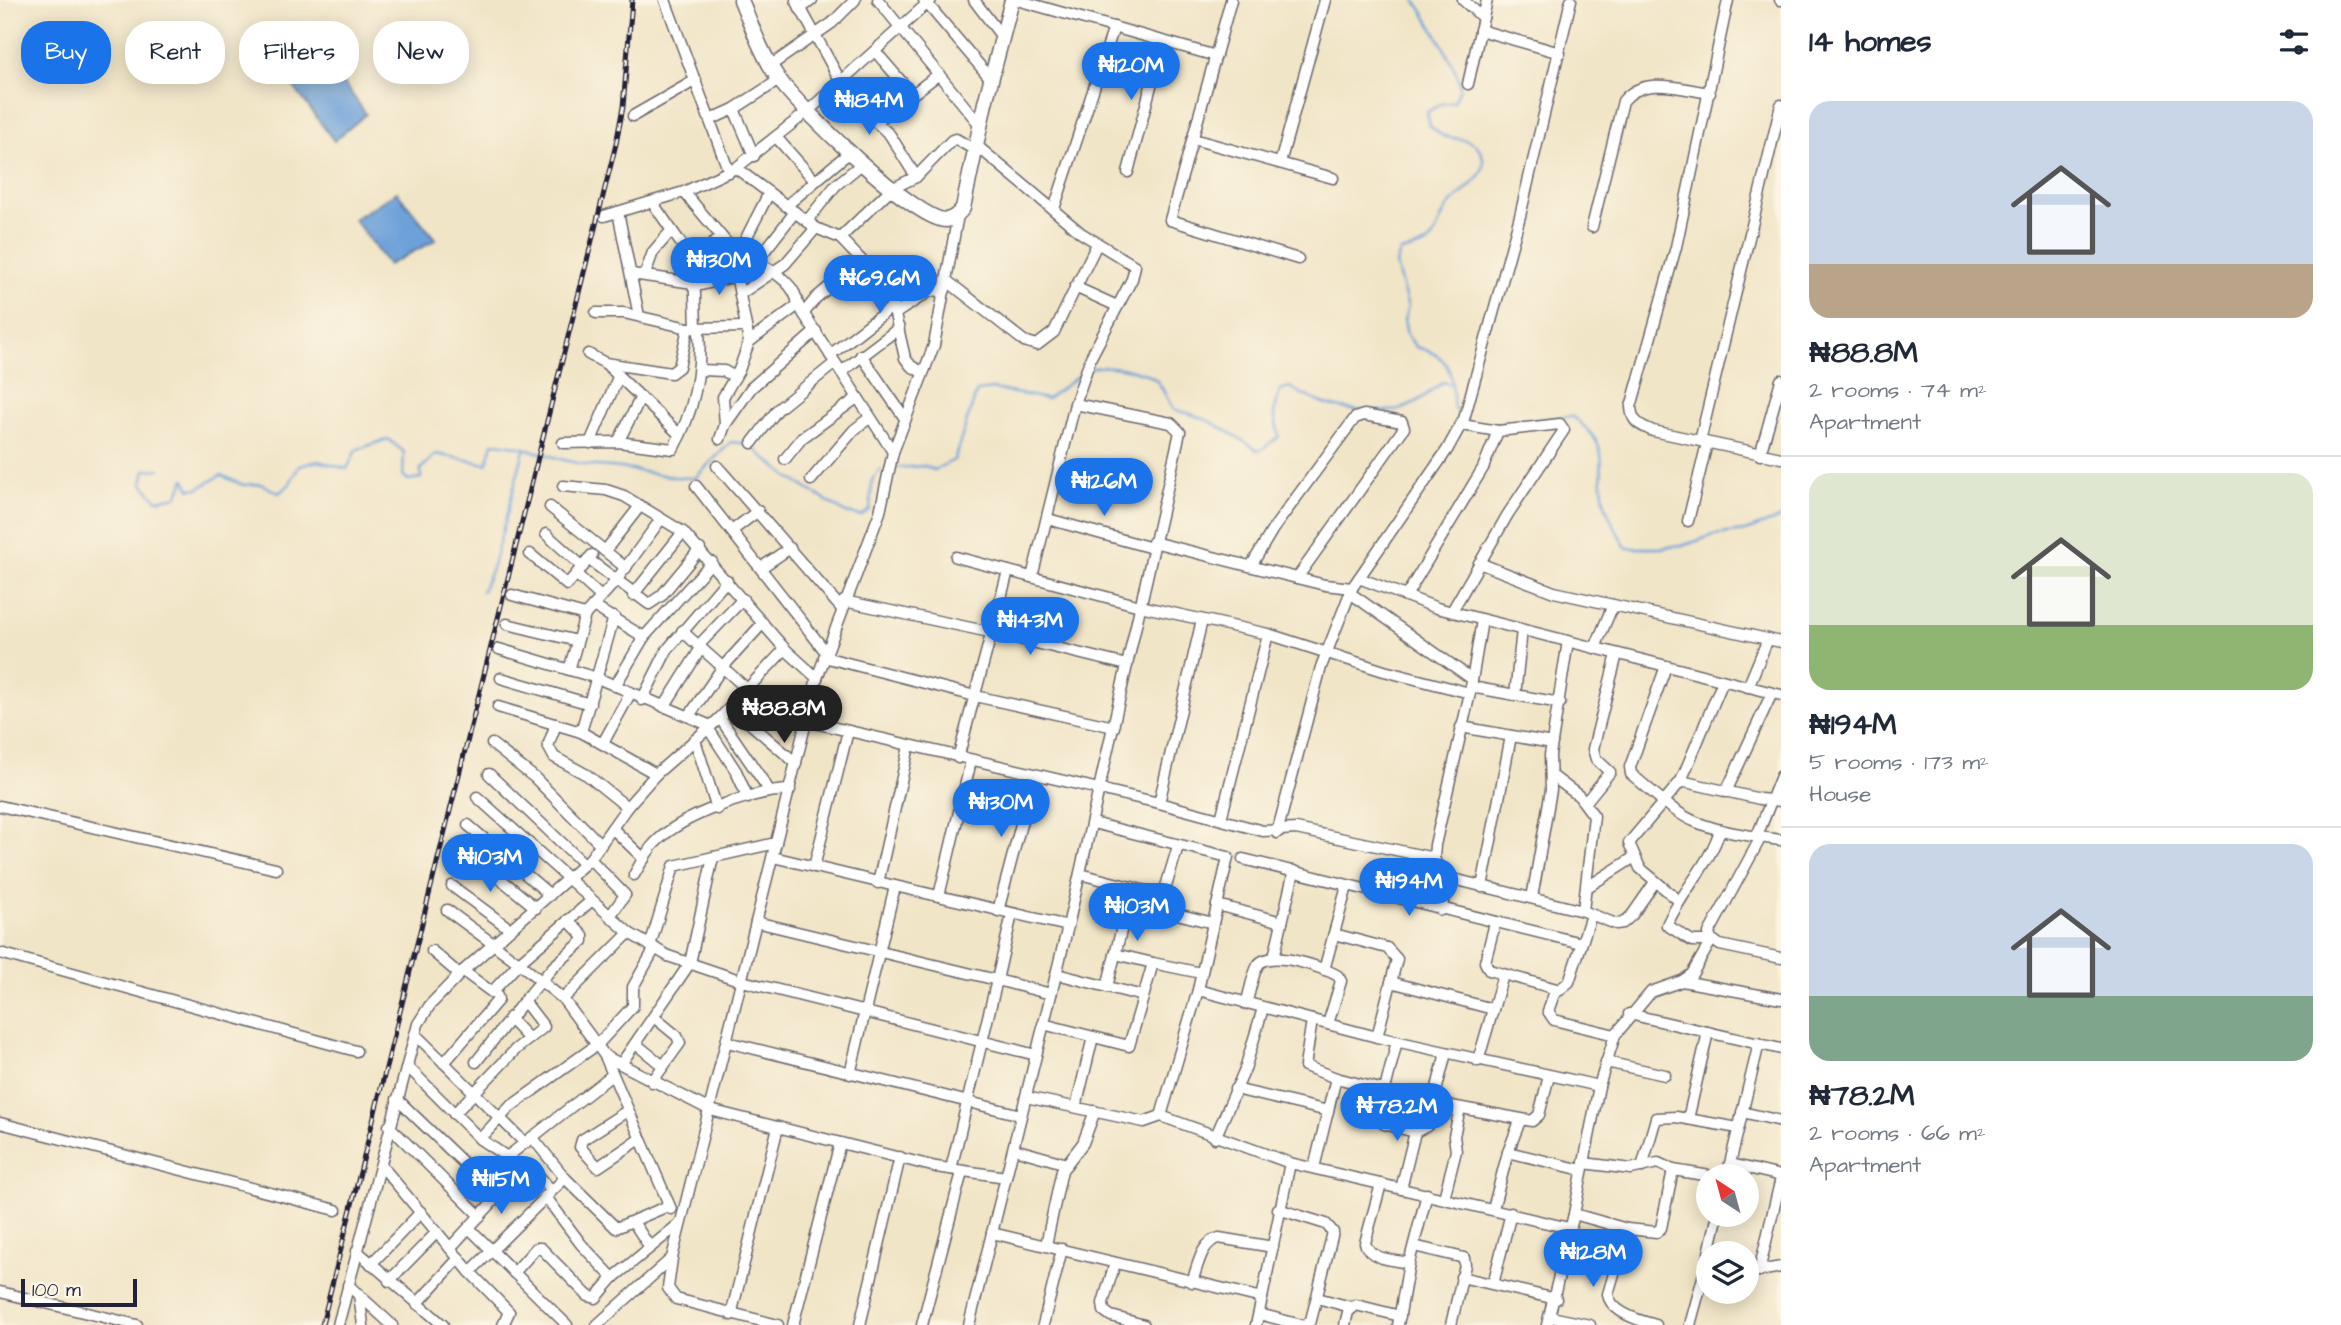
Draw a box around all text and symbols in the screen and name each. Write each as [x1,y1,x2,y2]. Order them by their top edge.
chip: Buy [21,21,111,84]
chip: Rent [125,21,225,84]
chip: Filters [239,21,359,84]
chip: New [373,21,469,84]
text: 14 homes [1809,21,1932,63]
icon: filters [2275,23,2313,61]
pin: ₦120M [1082,42,1180,102]
text: ₦120M [1098,49,1164,81]
pin: ₦184M [820,78,918,137]
text: ₦184M [834,84,904,116]
icon: home [1998,147,2124,273]
pin: ₦130M [670,238,768,297]
text: ₦130M [687,244,751,276]
pin: ₦69.6M [823,256,937,315]
text: ₦69.6M [840,262,920,294]
text: ₦88.8M [1809,332,1918,374]
text: 2 rooms · 74 m² [1809,374,1987,406]
text: Apartment [1809,406,1921,438]
pin: ₦126M [1055,458,1153,518]
text: ₦126M [1071,465,1137,497]
icon: home [1998,519,2124,645]
pin: ₦143M [981,598,1079,657]
text: ₦143M [997,604,1063,636]
pin: ₦88.8M [727,686,841,745]
text: ₦88.8M [742,692,826,724]
text: ₦194M [1809,704,1897,746]
text: 5 rooms · 173 m² [1809,746,1989,778]
text: House [1809,778,1872,810]
pin: ₦130M [952,780,1050,839]
text: ₦130M [969,786,1033,818]
pin: ₦103M [441,834,539,894]
text: ₦103M [458,841,522,873]
pin: ₦194M [1360,858,1458,918]
text: ₦194M [1375,865,1443,897]
pin: ₦103M [1088,884,1186,943]
text: ₦103M [1105,890,1169,922]
icon: home [1998,890,2124,1016]
text: ₦78.2M [1809,1075,1915,1117]
pin: ₦78.2M [1340,1084,1454,1143]
text: ₦78.2M [1356,1090,1438,1122]
text: 2 rooms · 66 m² [1809,1117,1986,1149]
text: Apartment [1809,1149,1921,1181]
pin: ₦115M [452,1156,550,1216]
text: ₦115M [472,1163,530,1195]
north arrow [1696,1164,1759,1227]
map controls [1696,1164,1759,1304]
pin: ₦128M [1544,1230,1642,1289]
text: ₦128M [1560,1236,1626,1268]
button: layers [1696,1241,1759,1304]
scale bar [21,1276,136,1308]
text: 100 m [32,1277,81,1304]

